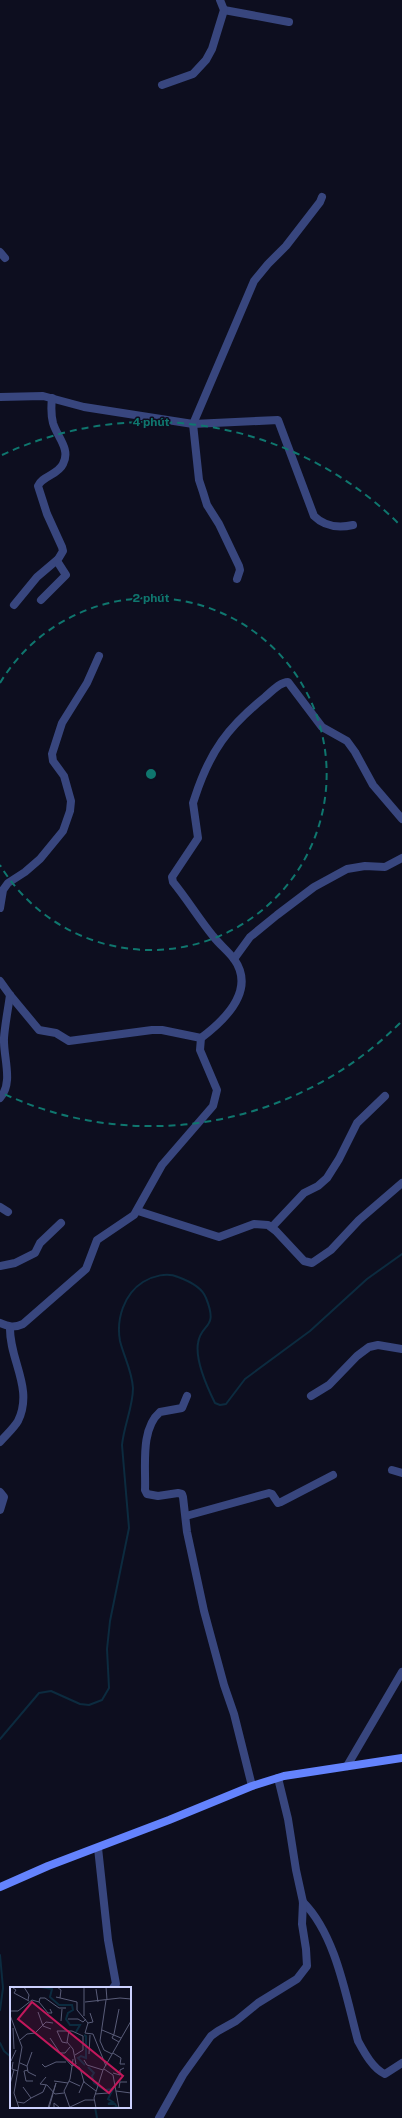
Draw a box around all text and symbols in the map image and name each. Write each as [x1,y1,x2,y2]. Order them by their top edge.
text: 4 phút [132,415,170,429]
text: 2 phút [133,591,169,605]
centre of rings [144,767,158,781]
inset map [10,1987,131,2108]

